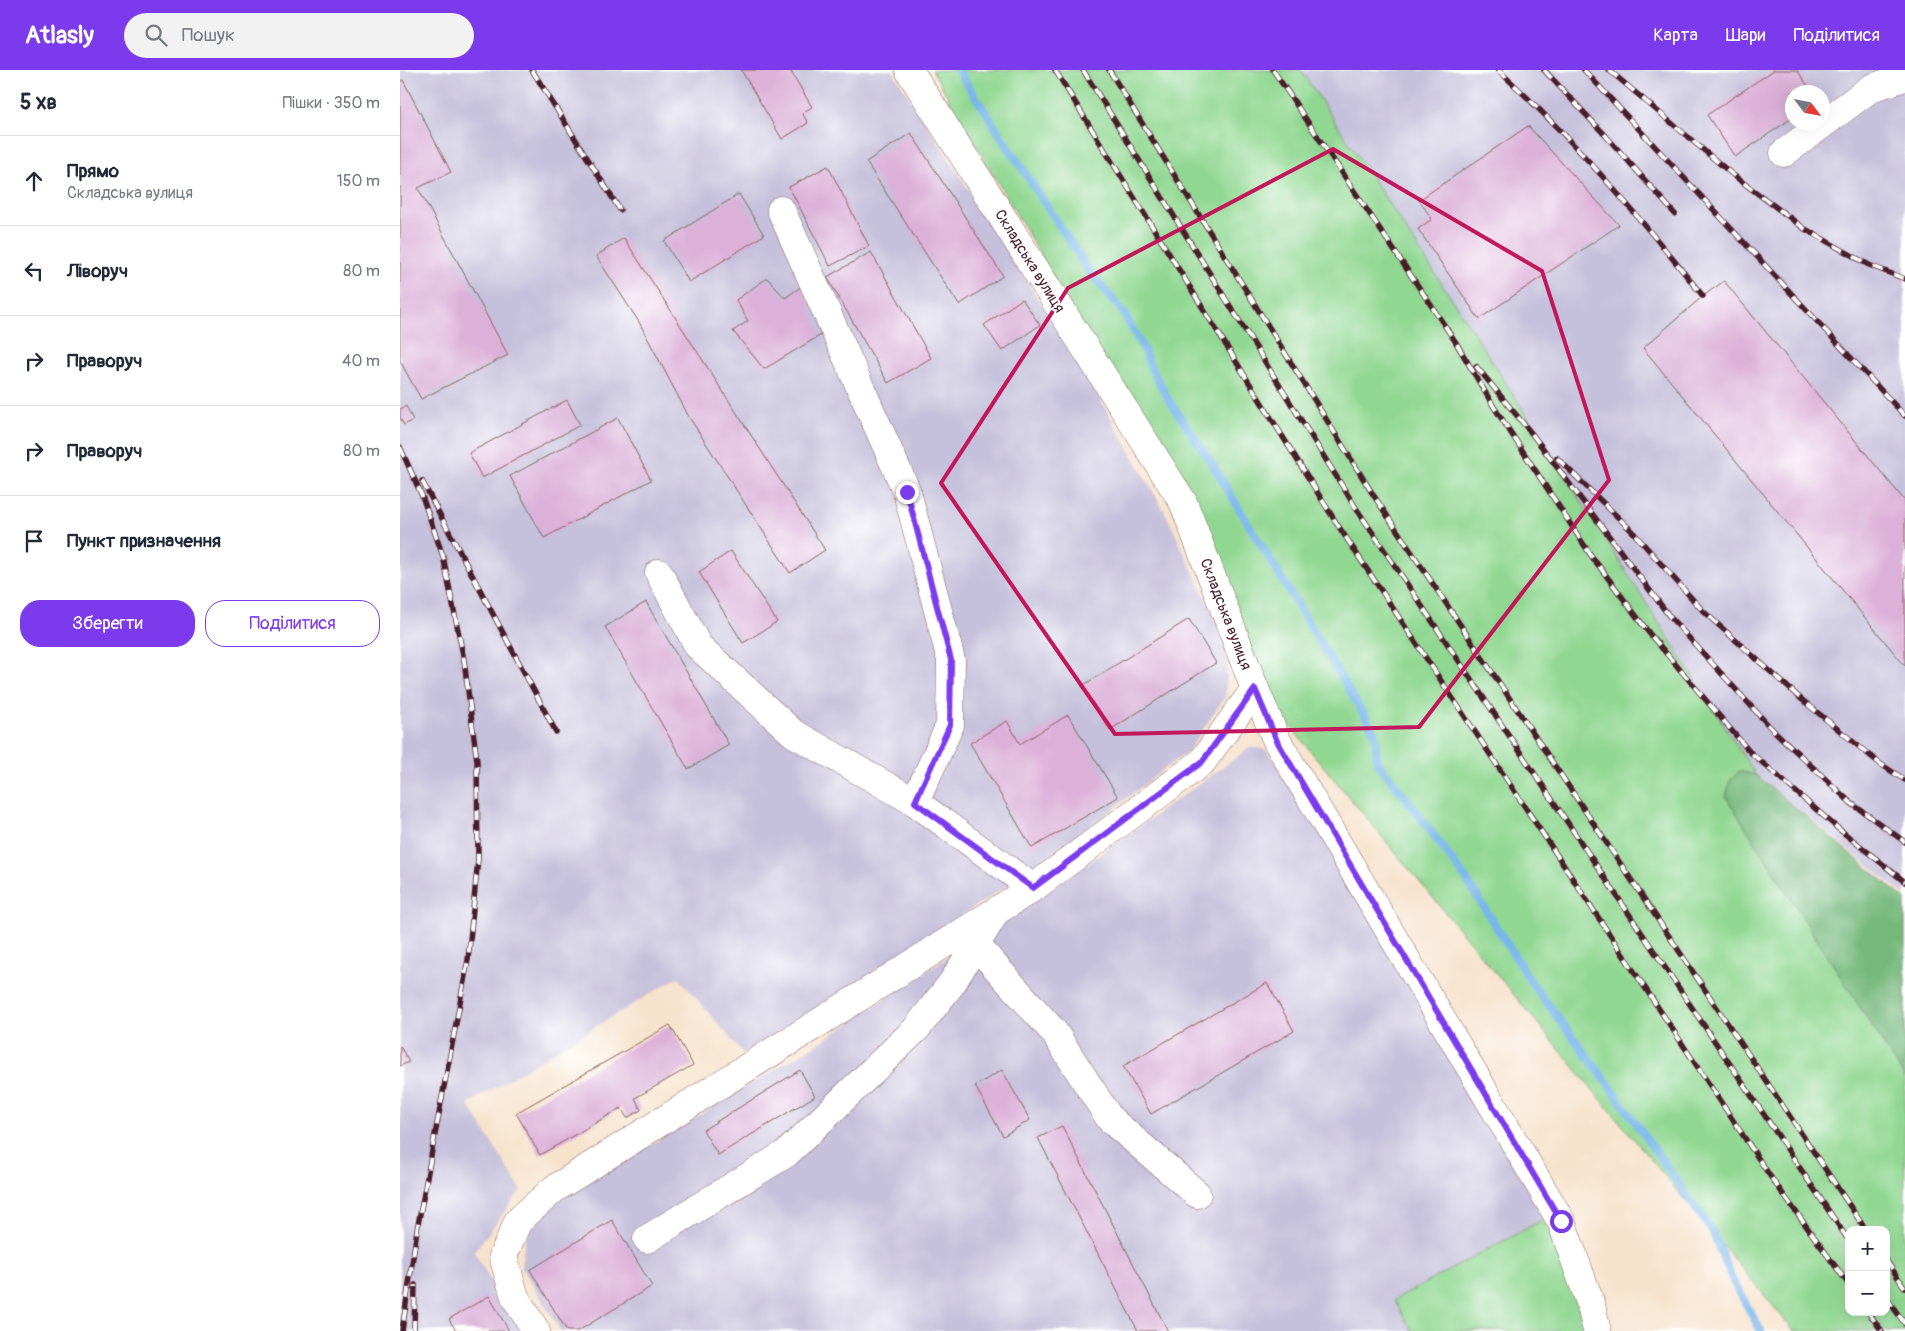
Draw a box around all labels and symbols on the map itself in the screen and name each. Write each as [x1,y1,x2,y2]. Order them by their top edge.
north arrow [1785,85,1830,130]
street label: Складська вулиця [990,206,1069,316]
route end [896,481,919,504]
street label: Складська вулиця [1195,556,1256,673]
route start [1550,1210,1573,1233]

